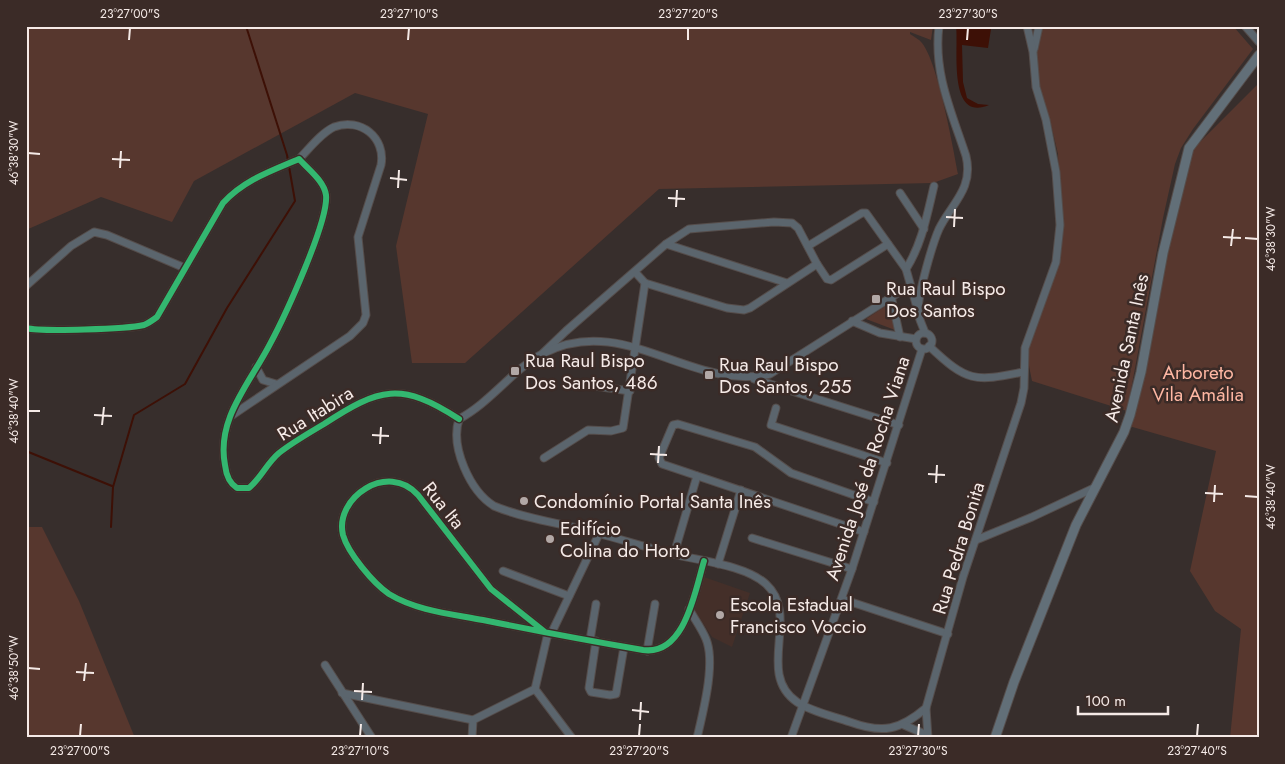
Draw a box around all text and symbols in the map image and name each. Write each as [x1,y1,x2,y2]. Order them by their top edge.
text: 23°27'00"S [100,5,160,23]
text: 23°27'10"S [380,5,438,23]
text: 23°27'20"S [658,5,718,23]
text: 23°27'30"S [938,5,998,23]
text: 46°38'30"W [5,120,23,185]
text: 46°38'30"W [1262,206,1280,271]
street label: Avenida Santa Inês [1098,271,1155,425]
place label: Rua Raul Bispo Dos Santos [886,275,1006,324]
marker: Rua Raul Bispo Dos Santos [870,293,882,305]
place label: Rua Raul Bispo Dos Santos, 486 [525,347,658,396]
place label: Rua Raul Bispo Dos Santos, 255 [719,351,852,400]
street label: Avenida José da Rocha Viana [818,353,917,584]
park label: Arboreto Vila Amália [1152,359,1244,408]
marker: Rua Raul Bispo Dos Santos, 486 [509,365,521,377]
marker: Rua Raul Bispo Dos Santos, 255 [703,369,715,381]
text: 46°38'40"W [5,378,23,444]
street label: Rua Itabira [272,379,359,447]
text: 46°38'40"W [1262,464,1280,530]
street label: Rua Ita [416,476,471,535]
street label: Rua Pedra Bonita [926,479,991,618]
place label: Condomínio Portal Santa Inês [534,488,771,515]
marker: Condomínio Portal Santa Inês [518,495,530,507]
place label: Edifício Colina do Horto [560,515,690,564]
marker: Edifício Colina do Horto [544,533,556,545]
place label: Escola Estadual Francisco Voccio [730,591,866,640]
marker: Escola Estadual Francisco Voccio [714,609,726,621]
text: 46°38'50"W [5,635,23,701]
scale bar [1078,684,1168,716]
text: 100 m [1085,690,1126,712]
text: 23°27'00"S [50,742,110,760]
text: 23°27'10"S [331,742,389,760]
text: 23°27'20"S [609,742,669,760]
text: 23°27'30"S [888,742,948,760]
text: 23°27'40"S [1167,742,1227,760]

